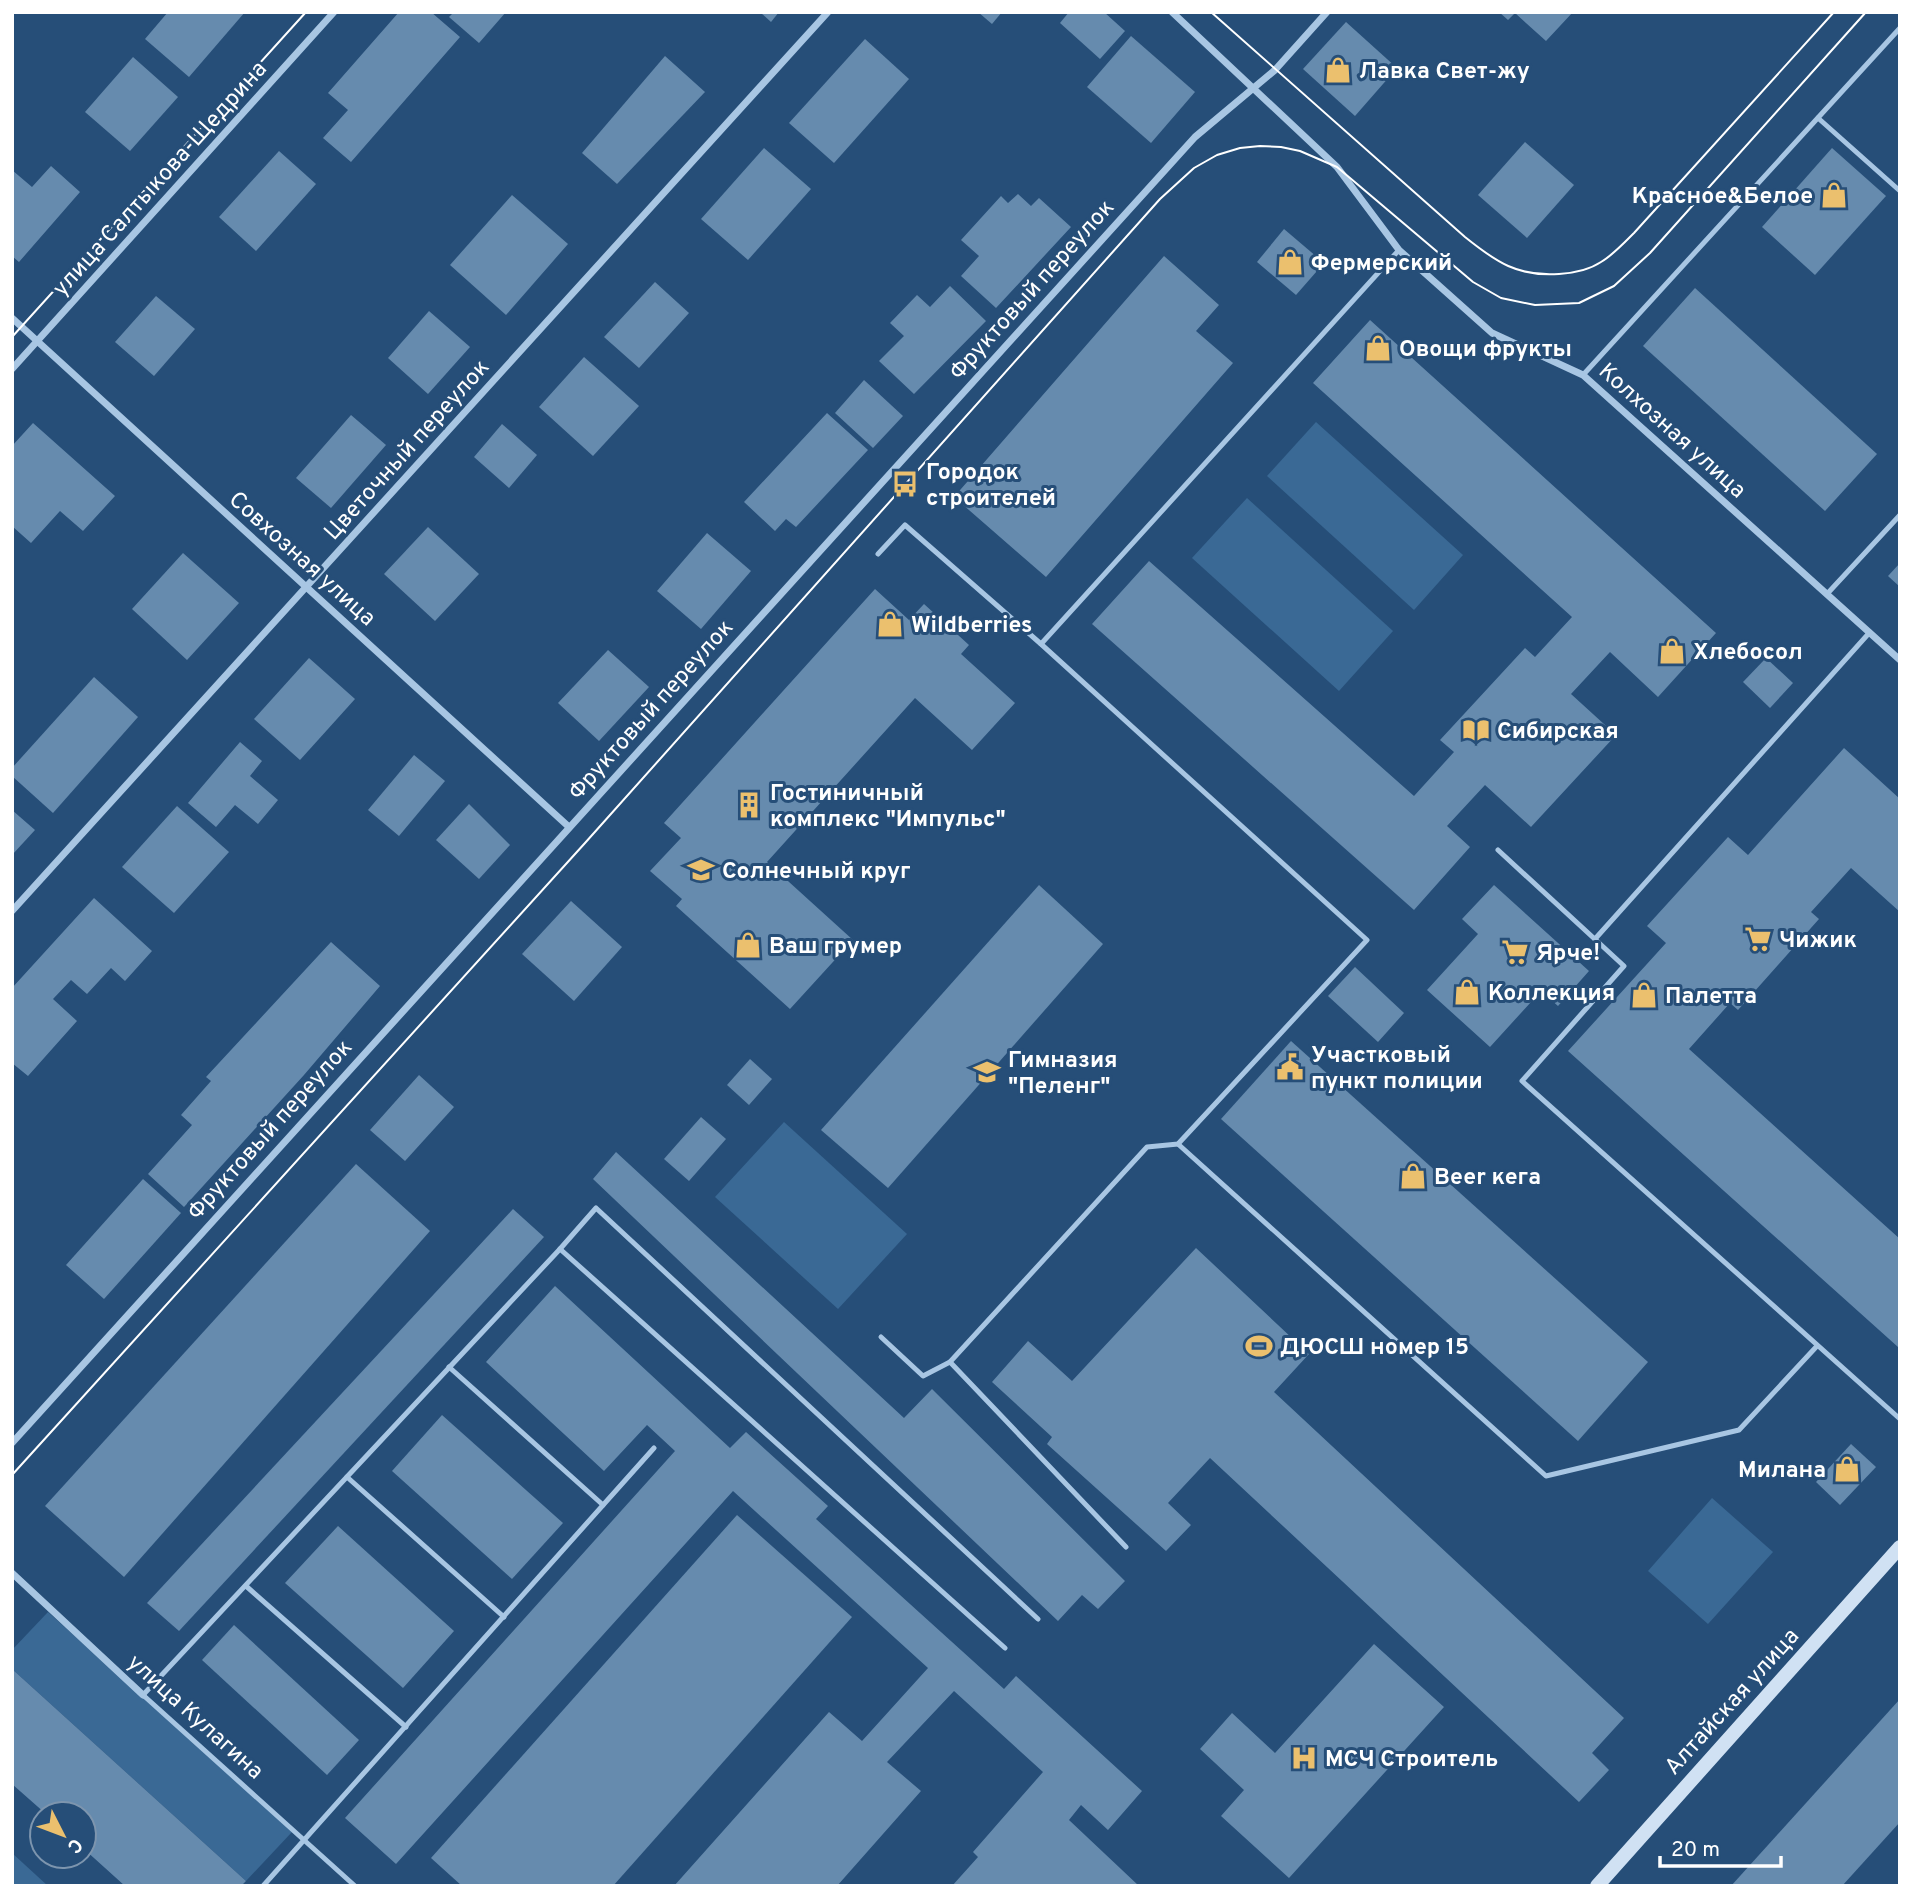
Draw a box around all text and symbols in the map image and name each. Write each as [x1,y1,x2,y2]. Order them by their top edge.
shop icon: Лавка Свет-жу [1323,55,1353,85]
street label: улица Салтыкова-Щедрина [47,56,274,304]
place label: Лавка Свет-жу [1359,58,1530,87]
shop icon: Красное&Белое [1819,180,1849,210]
place label: Красное&Белое [1632,183,1813,212]
street label: Фруктовый переулок [944,194,1122,387]
shop icon: Фермерский [1275,247,1305,277]
place label: Фермерский [1311,250,1452,279]
shop icon: Овощи фрукты [1363,333,1393,363]
place label: Овощи фрукты [1399,336,1572,365]
street label: Цветочный переулок [319,354,497,547]
street label: Колхозная улица [1591,358,1751,506]
place label: Городок строителей [926,459,1056,514]
bus stop icon: Городок строителей [890,469,920,499]
street label: Совхозная улица [222,486,381,634]
shop icon: Wildberries [875,609,905,639]
place label: Wildberries [911,612,1032,641]
street label: Фруктовый переулок [563,614,741,807]
shop icon: Хлебосол [1657,636,1687,666]
place label: Хлебосол [1693,639,1803,668]
library icon: Сибирская [1461,715,1491,745]
place label: Сибирская [1497,718,1619,747]
place label: Гостиничный комплекс "Импульс" [770,780,1006,835]
building icon: Гостиничный комплекс "Импульс" [734,790,764,820]
school or university icon: Солнечный круг [686,855,716,885]
place label: Солнечный круг [722,858,911,887]
supermarket icon: Чижик [1743,924,1773,954]
place label: Чижик [1779,927,1857,956]
shop icon: Ваш грумер [733,930,763,960]
place label: Ваш грумер [769,933,902,962]
supermarket icon: Ярче! [1500,937,1530,967]
place label: Ярче! [1536,940,1600,969]
shop icon: Коллекция [1452,977,1482,1007]
place label: Коллекция [1488,980,1615,1009]
shop icon: Палетта [1629,980,1659,1010]
place label: Палетта [1665,983,1757,1012]
street label: Фруктовый переулок [182,1034,360,1227]
place label: Участковый пункт полиции [1311,1042,1483,1097]
place label: Гимназия "Пеленг" [1008,1047,1118,1102]
public building icon: Участковый пункт полиции [1275,1052,1305,1082]
school or university icon: Гимназия "Пеленг" [972,1057,1002,1087]
shop icon: Beer кега [1398,1161,1428,1191]
place label: Beer кега [1434,1164,1541,1193]
sports icon: ДЮСШ номер 15 [1244,1331,1274,1361]
place label: ДЮСШ номер 15 [1280,1334,1469,1363]
shop icon: Милана [1832,1454,1862,1484]
place label: Милана [1738,1457,1826,1486]
street label: Алтайская улица [1659,1623,1806,1782]
street label: улица Кулагина [120,1649,269,1787]
hospital icon: МСЧ Строитель [1289,1743,1319,1773]
place label: МСЧ Строитель [1325,1746,1498,1775]
north arrow [28,1800,98,1870]
scale bar [1660,1825,1781,1869]
text: С [61,1832,87,1858]
text: 20 m [1671,1837,1720,1864]

